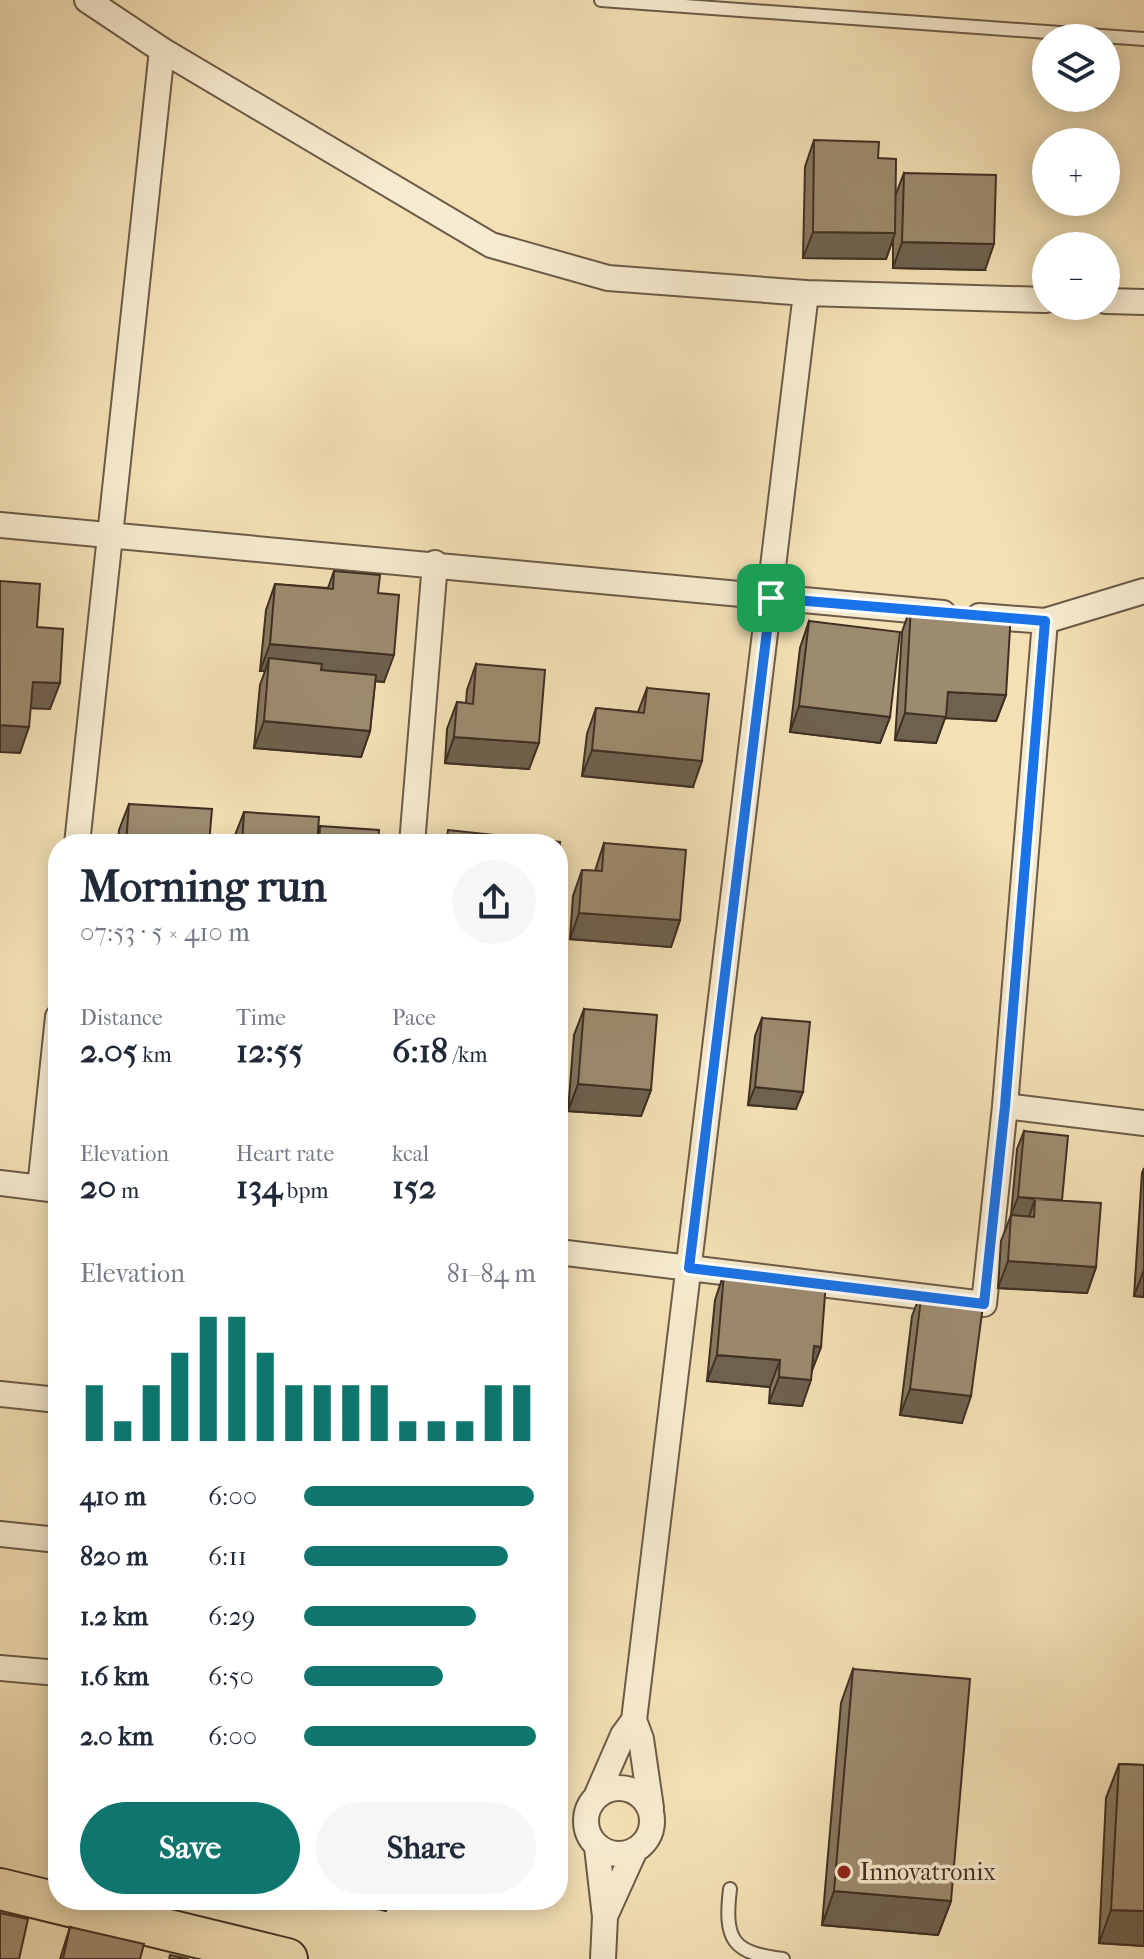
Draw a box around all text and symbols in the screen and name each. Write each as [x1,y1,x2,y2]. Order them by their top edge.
map controls [1032,24,1120,320]
button: layers [1032,24,1120,112]
button: + [1032,128,1120,216]
button: − [1032,232,1120,320]
pin [737,564,805,632]
icon: arrive [749,576,793,620]
button: share [452,860,536,944]
text: Morning run [80,861,327,912]
text: 07:53 · 5 × 410 m [80,917,250,948]
text: Distance [80,1005,163,1031]
text: Time [236,1005,286,1031]
text: Pace [392,1005,436,1031]
text: 2.05 [80,1031,137,1071]
text: 12:55 [236,1031,303,1071]
text: 6:18 [392,1031,448,1071]
text: km [137,1042,172,1068]
text: /km [448,1042,488,1068]
text: Elevation [80,1141,169,1167]
text: Heart rate [236,1141,335,1167]
text: kcal [392,1141,429,1167]
text: 20 [80,1167,116,1207]
text: 134 [236,1167,282,1207]
text: 152 [392,1167,436,1207]
text: m [116,1178,139,1204]
text: bpm [282,1178,329,1204]
text: Elevation [80,1258,185,1289]
text: 81–84 m [447,1258,536,1289]
text: 410 m [80,1481,146,1512]
text: 6:00 [208,1481,257,1512]
text: 820 m [80,1541,148,1572]
text: 6:11 [208,1541,247,1572]
text: 1.2 km [80,1601,148,1632]
text: 6:29 [208,1601,255,1632]
text: 1.6 km [80,1661,149,1692]
text: 6:50 [208,1661,254,1692]
text: 2.0 km [80,1721,153,1752]
text: 6:00 [208,1721,257,1752]
button: Save [80,1802,300,1894]
button: Share [316,1802,536,1894]
place label: Innovatronix [860,1858,996,1886]
marker: Innovatronix [835,1863,853,1881]

